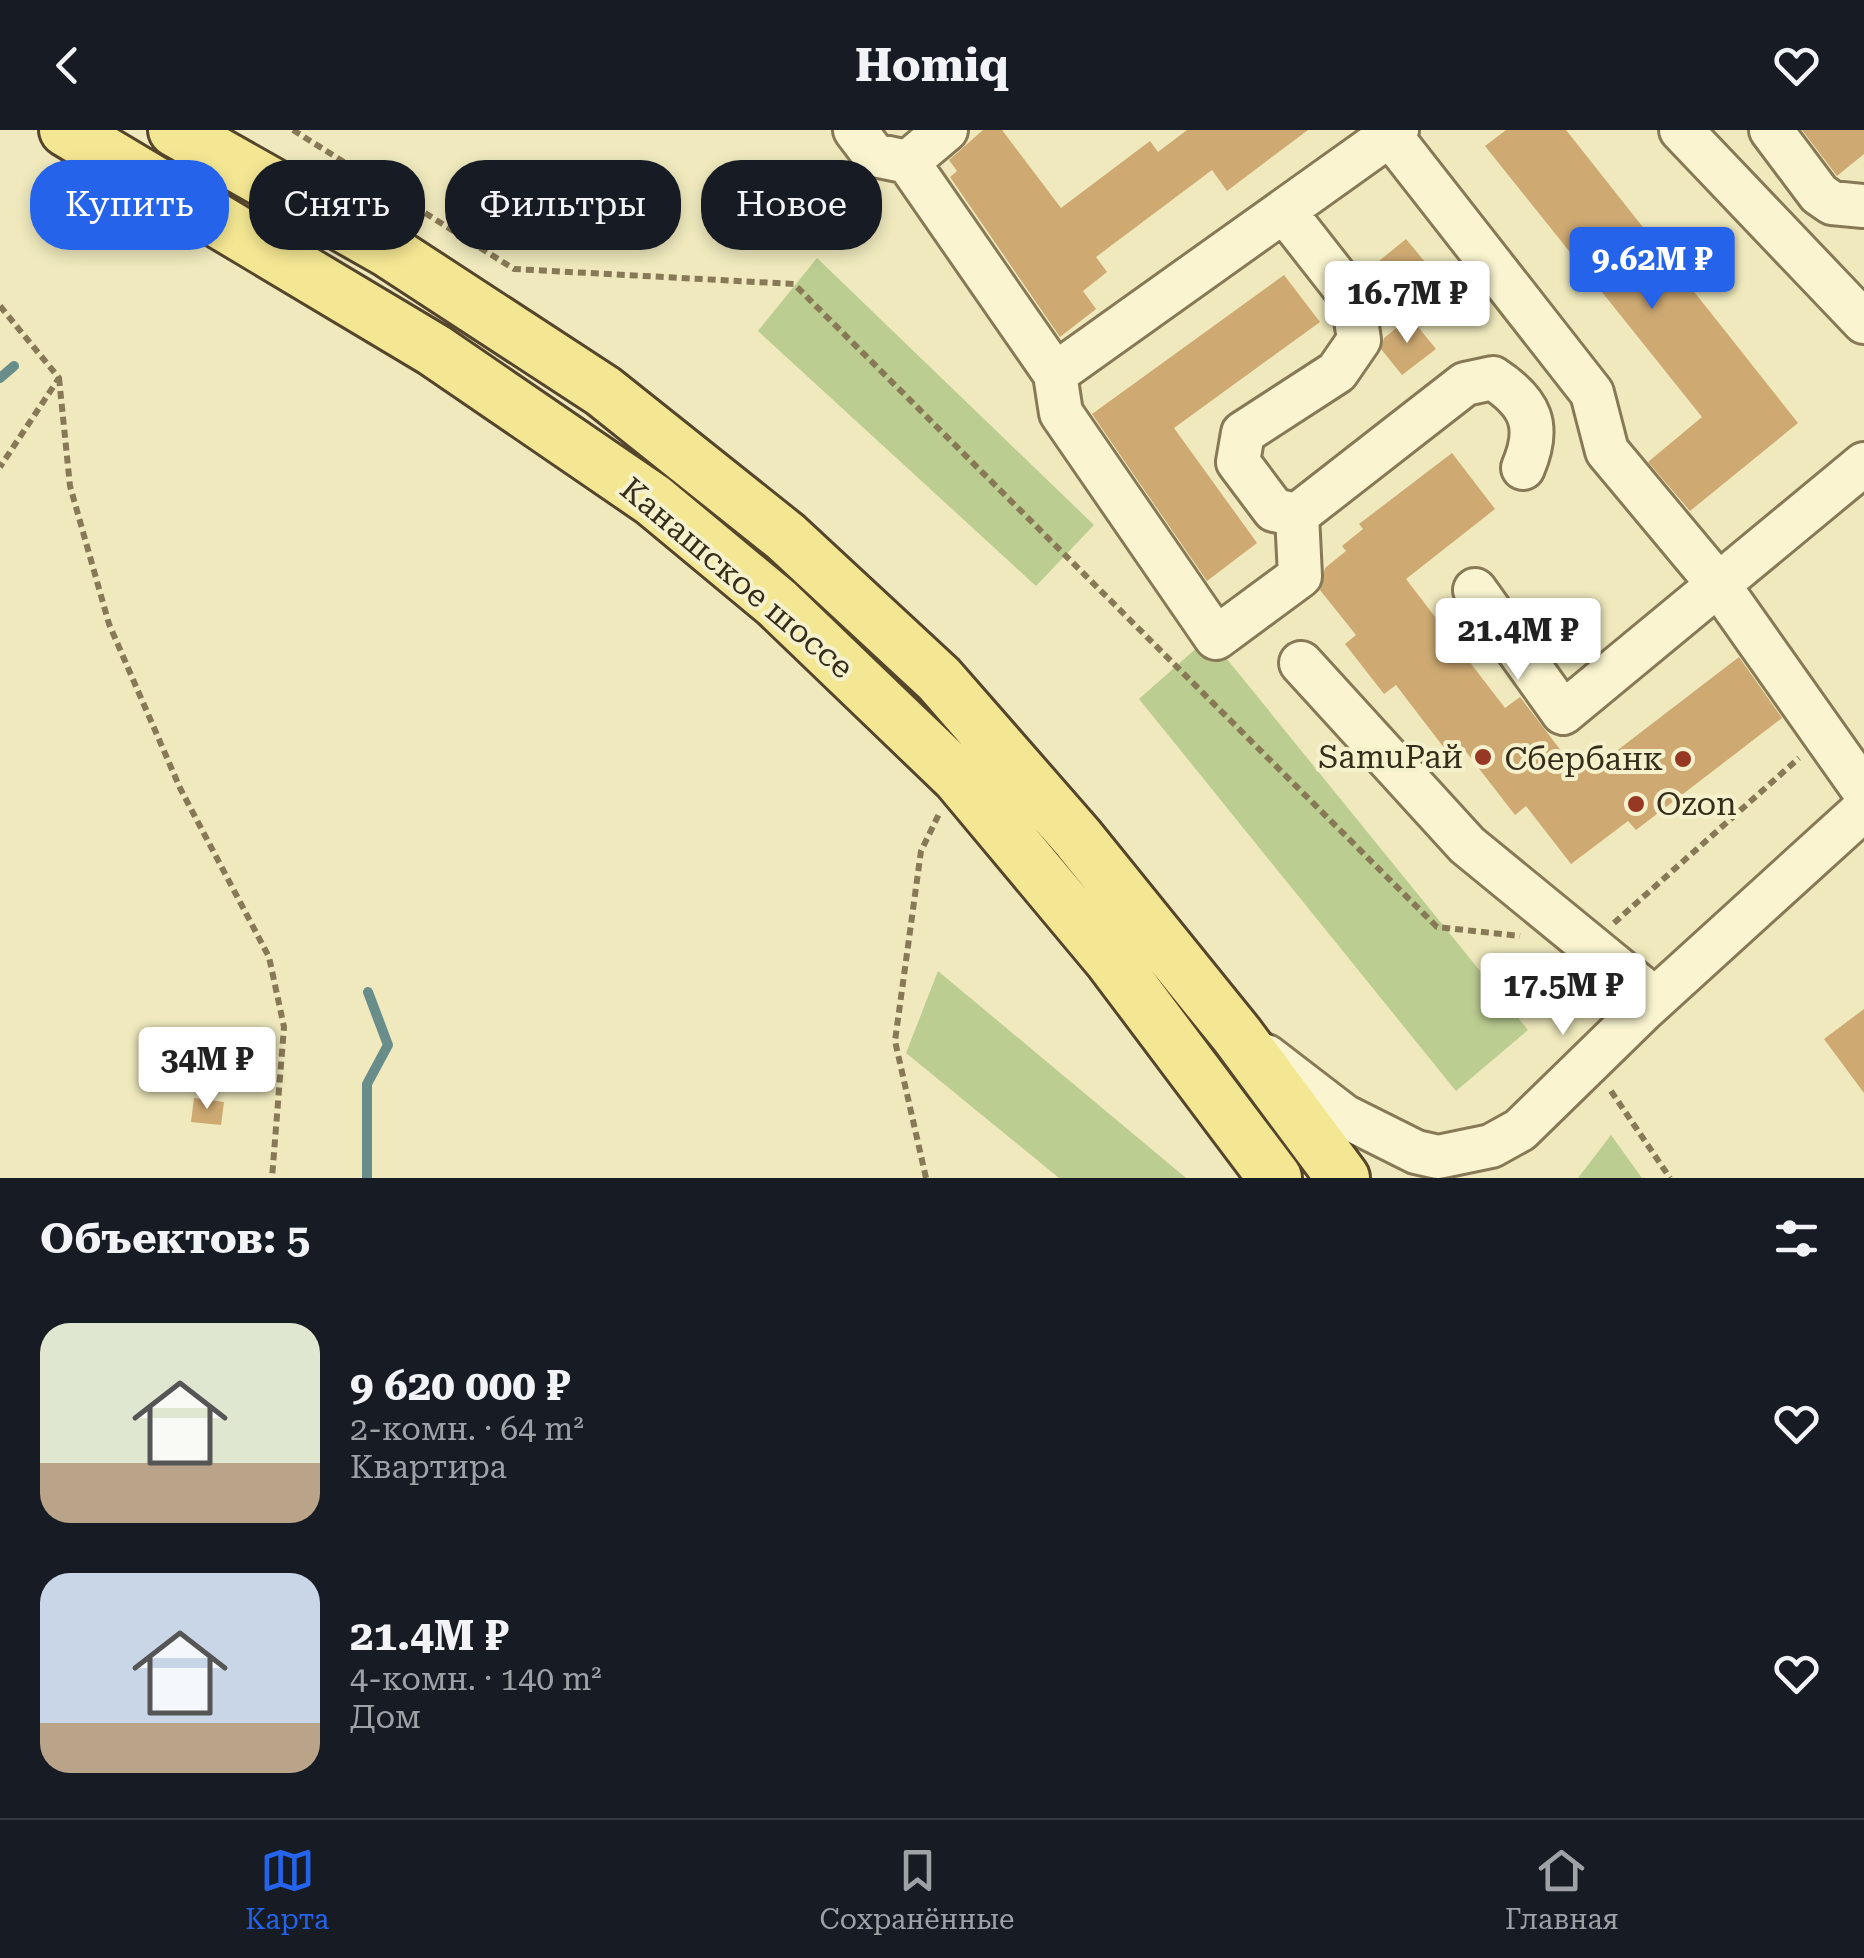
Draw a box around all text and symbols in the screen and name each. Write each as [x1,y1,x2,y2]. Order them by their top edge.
icon: back [40,38,95,93]
icon: heart [1769,38,1824,93]
text: Homiq [855,39,1009,92]
chip: Купить [30,160,229,250]
chip: Снять [249,160,425,250]
chip: Фильтры [445,160,681,250]
chip: Новое [701,160,882,250]
pin: 9.62M ₽ [1560,227,1744,312]
text: 9.62M ₽ [1592,240,1712,278]
pin: 16.7M ₽ [1315,261,1499,346]
text: 16.7M ₽ [1347,274,1467,312]
street label: Канашское шоссе [613,470,861,686]
pin: 21.4M ₽ [1426,598,1610,683]
text: 21.4M ₽ [1458,611,1578,649]
place label: SamuРай [1318,738,1463,776]
place label: Сбербанк [1504,740,1663,778]
marker: SamuРай [1472,746,1494,768]
marker: Сбербанк [1672,748,1694,770]
place label: Ozon [1656,785,1737,823]
marker: Ozon [1625,793,1647,815]
pin: 17.5M ₽ [1471,953,1655,1038]
text: 17.5M ₽ [1503,966,1623,1004]
pin: 34M ₽ [137,1027,277,1112]
text: 34M ₽ [161,1040,253,1078]
icon: filters [1769,1211,1824,1266]
text: Объектов: 5 [40,1214,310,1263]
text: 9 620 000 ₽ [350,1361,570,1410]
icon: home [120,1363,240,1483]
icon: heart [1769,1396,1824,1451]
text: 2-комн. · 64 m² [350,1410,584,1448]
text: Квартира [350,1448,507,1486]
text: 21.4M ₽ [350,1611,508,1660]
icon: home [120,1613,240,1733]
icon: heart [1769,1646,1824,1701]
text: 4-комн. · 140 m² [350,1660,602,1698]
text: Дом [350,1698,421,1736]
tab: Карта [245,1843,329,1936]
tab: Сохранённые [820,1843,1014,1936]
tab: Главная [1505,1843,1619,1936]

